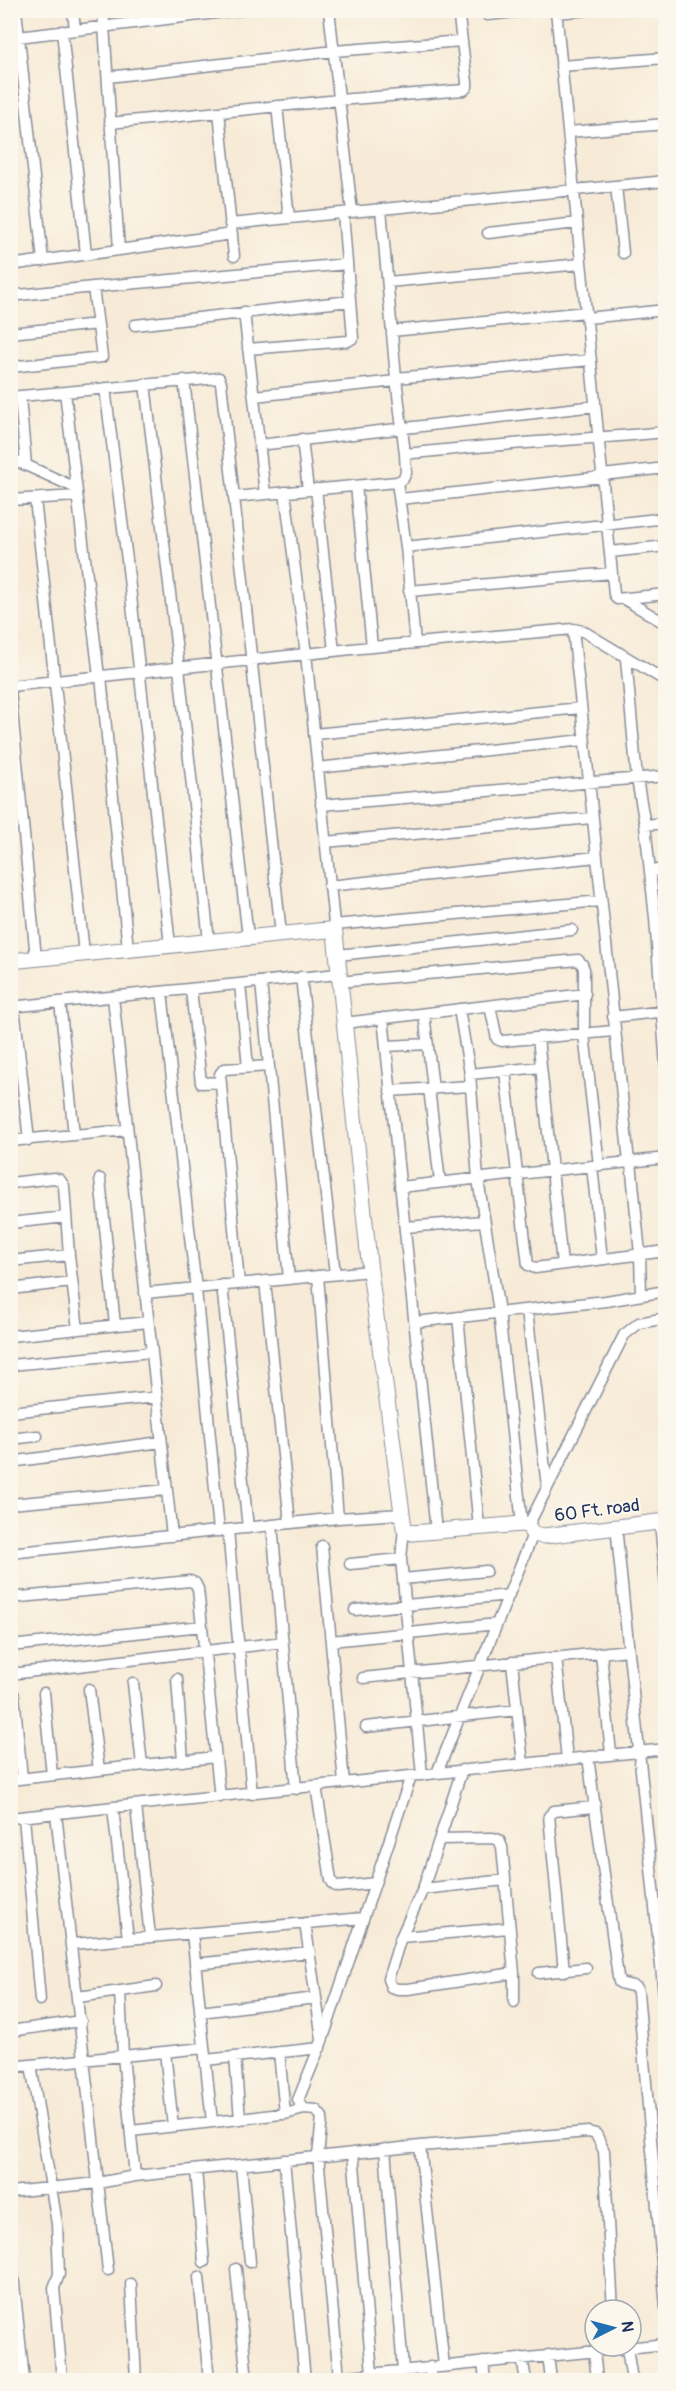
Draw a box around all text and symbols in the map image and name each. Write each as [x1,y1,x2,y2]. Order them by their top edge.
street label: 60 Ft. road [553,1494,641,1527]
north arrow [583,2298,643,2358]
text: N [616,2320,637,2333]

